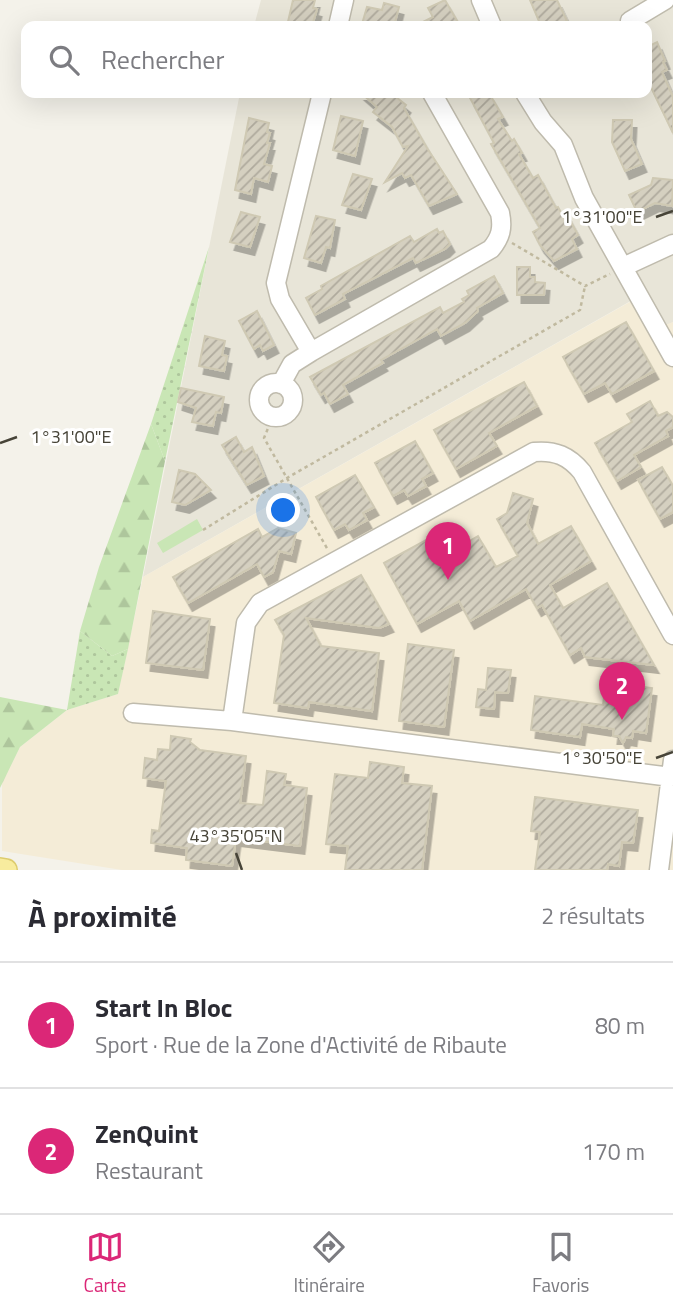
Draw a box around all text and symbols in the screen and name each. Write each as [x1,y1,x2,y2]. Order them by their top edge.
search box [21,21,652,98]
text: Rechercher [101,40,225,79]
icon: search [45,41,83,79]
text: 1°31'00"E [562,203,642,230]
text: 1°31'00"E [31,423,111,450]
your location [266,493,300,527]
pin: 1 [425,522,471,580]
pin: 2 [599,662,645,720]
text: 1°30'50"E [562,744,642,771]
text: 43°35'05"N [189,822,283,849]
text: À proximité [28,893,177,939]
text: 2 résultats [541,898,645,933]
text: Start In Bloc [95,988,232,1027]
text: 1 [45,1008,57,1043]
text: 80 m [595,1008,645,1043]
text: Sport · Rue de la Zone d'Activité de Ribaute [95,1027,507,1062]
text: ZenQuint [95,1114,198,1153]
text: 2 [45,1134,57,1169]
text: 170 m [582,1134,645,1169]
text: Restaurant [95,1153,203,1188]
tab: Carte [84,1228,126,1299]
tab: Itinéraire [293,1228,365,1299]
tab: Favoris [532,1228,589,1299]

